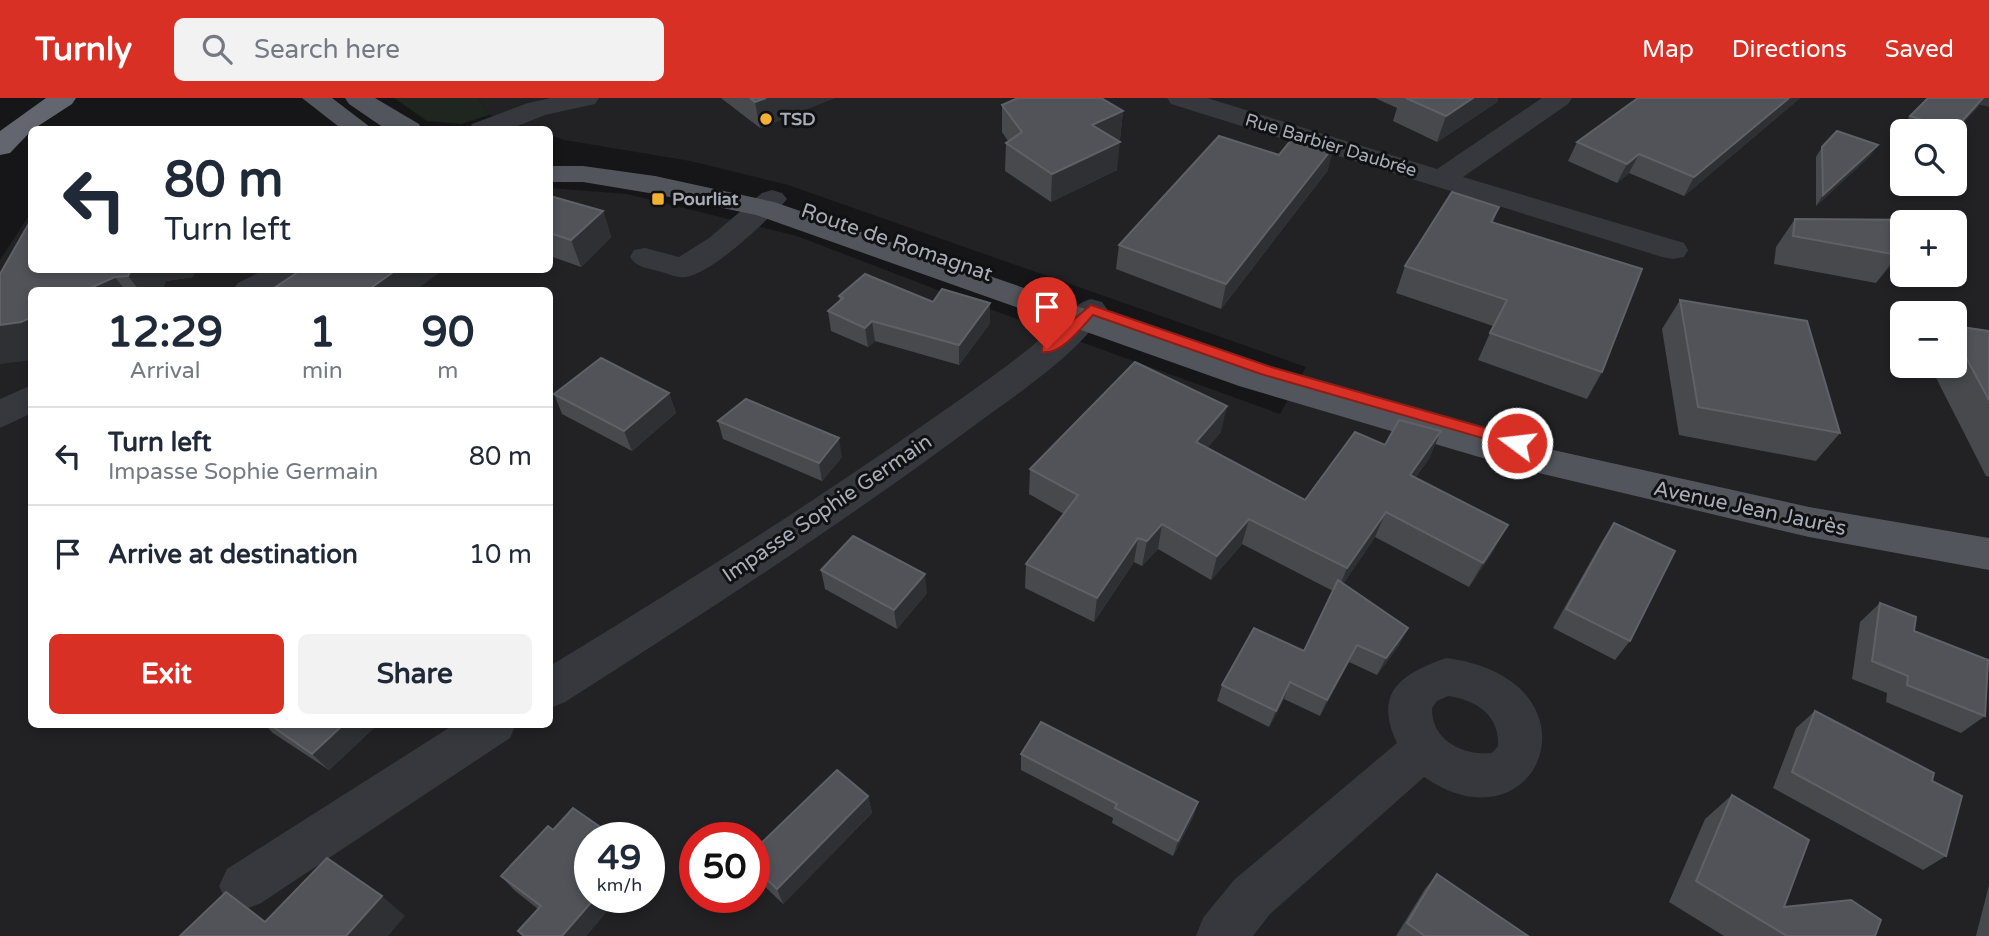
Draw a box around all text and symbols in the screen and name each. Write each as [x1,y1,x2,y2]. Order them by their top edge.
search box [174,18,664,81]
text: Turnly [35,30,132,69]
icon: search [198,30,236,68]
text: Search here [254,34,400,65]
text: Map [1642,35,1694,64]
text: Directions [1732,35,1847,64]
text: Saved [1885,35,1954,64]
place label: TSD [779,108,816,130]
street label: Rue Barbier Daubrée [1242,108,1420,182]
marker: TSD [758,111,774,127]
map controls [1890,119,1967,378]
button: search [1890,119,1967,196]
text: 80 m [164,151,283,210]
icon: left [49,154,140,245]
place label: Pourliat [672,188,739,210]
marker: Pourliat [650,191,666,207]
street label: Route de Romagnat [798,198,996,287]
button: + [1890,210,1967,287]
text: Turn left [164,211,291,249]
pin [1017,277,1077,349]
icon: arrive [1028,288,1066,326]
button: − [1890,301,1967,378]
text: 12:29 [107,307,223,358]
text: 1 [309,307,336,358]
text: 90 [422,307,474,358]
text: Arrival [129,357,200,385]
text: min [302,357,343,385]
text: m [437,357,458,385]
position arrow [1480,406,1554,480]
text: Turn left [108,427,211,458]
street label: Impasse Sophie Germain [718,429,937,588]
icon: left [49,437,87,475]
text: 80 m [469,441,532,472]
text: Impasse Sophie Germain [108,458,378,486]
street label: Avenue Jean Jaurès [1651,476,1849,541]
icon: arrive [49,535,87,573]
text: Arrive at destination [108,539,358,570]
text: 10 m [469,539,532,570]
button: Exit [49,634,284,714]
button: Share [298,634,532,714]
speed limit sign: 50 [679,822,770,913]
text: 49 [598,837,641,879]
text: km/h [597,874,642,896]

